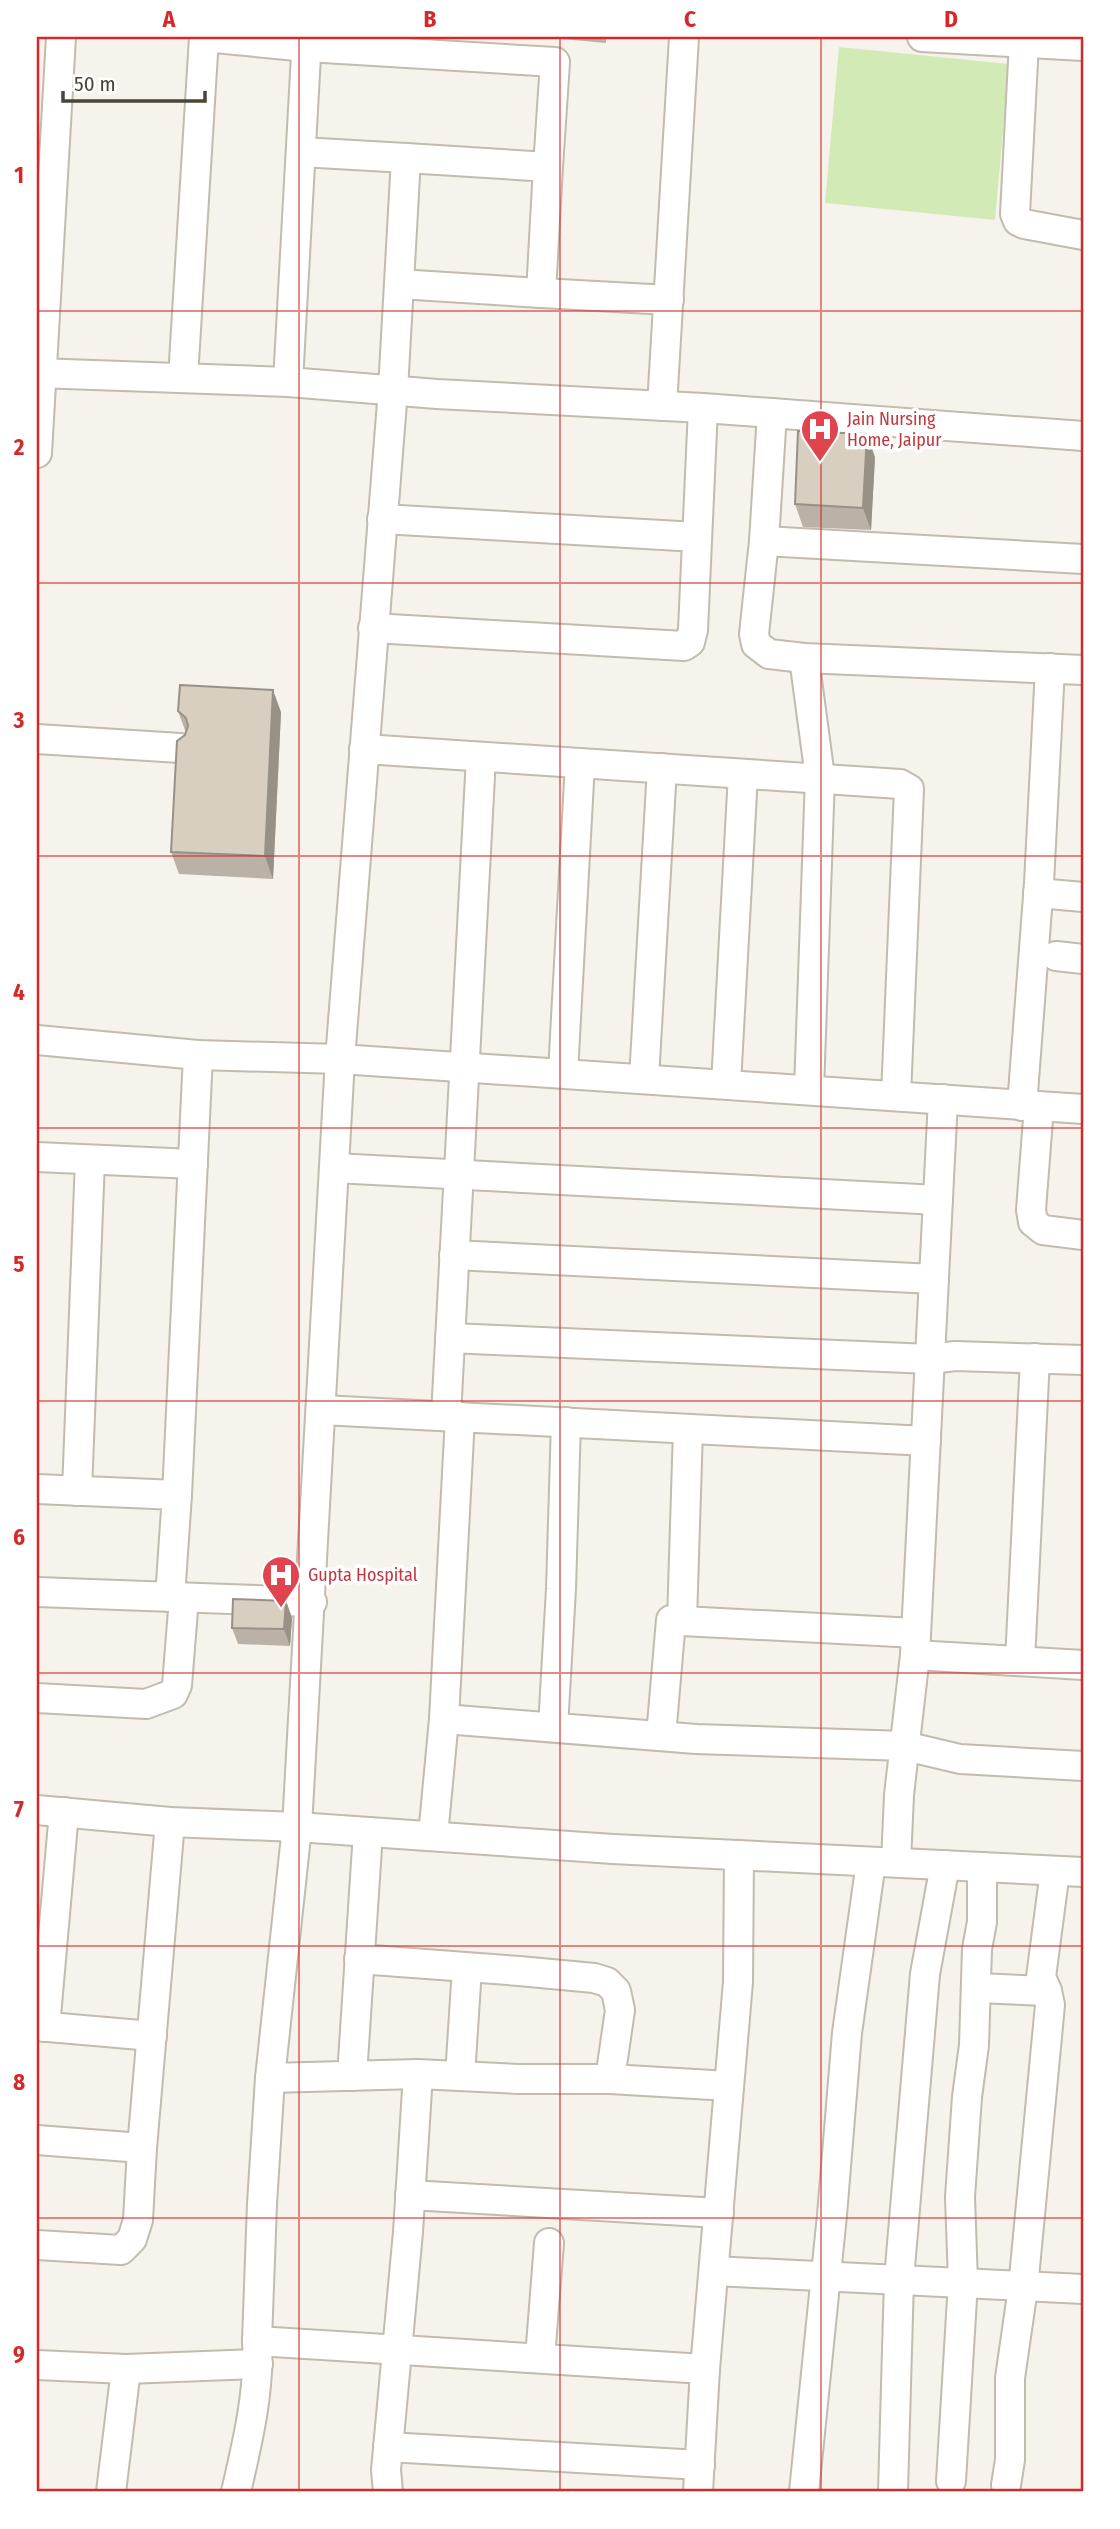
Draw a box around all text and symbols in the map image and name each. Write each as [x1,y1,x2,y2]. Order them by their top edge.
text: A [162,5,176,33]
text: B [424,5,437,33]
text: C [684,5,696,33]
text: D [944,5,958,33]
scale bar [63,60,205,104]
text: 50 m [74,71,116,97]
text: 1 [14,161,24,189]
hospital icon: Jain Nursing Home, Jaipur [799,408,841,463]
place label: Jain Nursing Home, Jaipur [847,408,942,451]
text: 2 [13,433,25,461]
text: 3 [13,706,25,734]
text: 4 [13,978,25,1006]
text: 5 [13,1250,25,1278]
text: 6 [13,1523,25,1551]
hospital icon: Gupta Hospital [260,1554,302,1609]
place label: Gupta Hospital [308,1564,418,1586]
text: 7 [14,1795,24,1823]
text: 8 [13,2068,25,2096]
text: 9 [13,2340,25,2368]

